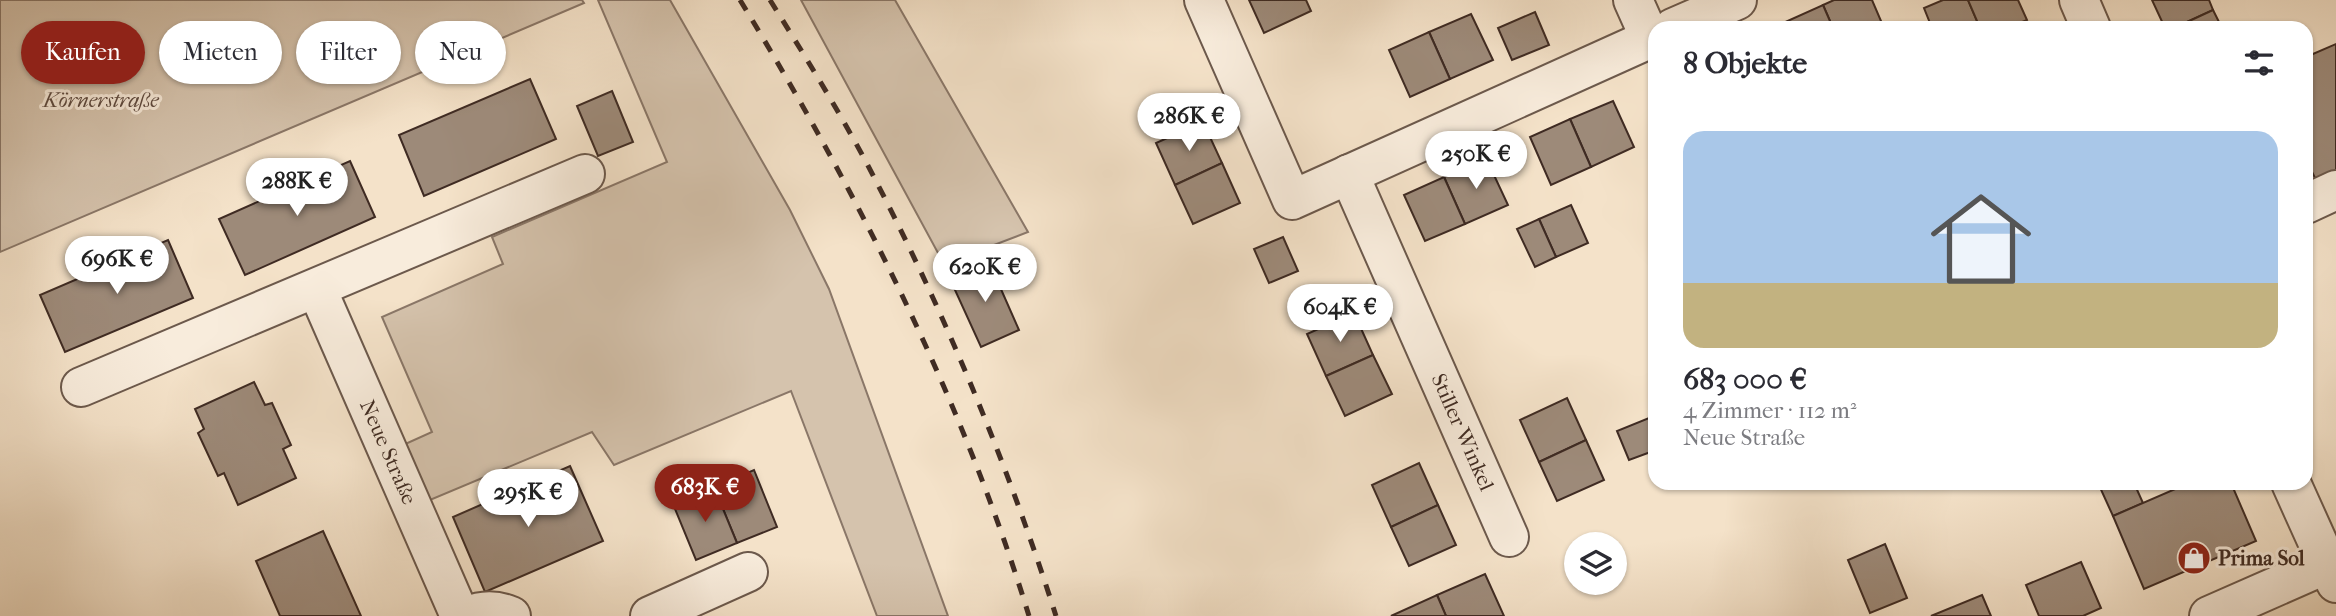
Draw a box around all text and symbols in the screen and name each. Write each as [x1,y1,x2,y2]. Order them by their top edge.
chip: Kaufen [21,21,145,84]
chip: Mieten [159,21,282,84]
chip: Filter [296,21,401,84]
chip: Neu [415,21,506,84]
icon: filters [2240,44,2278,82]
text: 8 Objekte [1683,46,1807,81]
park label: Körnerstraße [41,88,159,112]
pin: 286K € [1132,94,1246,153]
text: 286K € [1153,102,1225,129]
pin: 250K € [1419,132,1533,191]
text: 250K € [1441,140,1511,167]
pin: 288K € [240,158,354,218]
text: 288K € [262,167,332,194]
icon: home [1918,176,2044,302]
pin: 696K € [60,236,174,296]
pin: 620K € [928,244,1042,304]
text: 696K € [81,245,153,272]
text: 620K € [949,253,1021,280]
pin: 604K € [1283,284,1397,344]
text: 604K € [1303,293,1377,320]
text: 683 000 € [1683,362,1807,397]
street label: Stiller Winkel [1426,370,1499,494]
street label: Neue Straße [355,396,422,508]
text: 4 Zimmer · 112 m² [1683,397,1856,424]
text: Neue Straße [1683,424,1805,451]
pin: 683K € [648,464,762,524]
pin: 295K € [471,470,585,529]
text: 683K € [671,473,739,500]
text: 295K € [493,478,563,505]
map controls [1564,532,1627,595]
button: layers [1564,532,1627,595]
shop icon: Prima Sol [2175,539,2213,577]
place label: Prima Sol [2218,546,2305,570]

